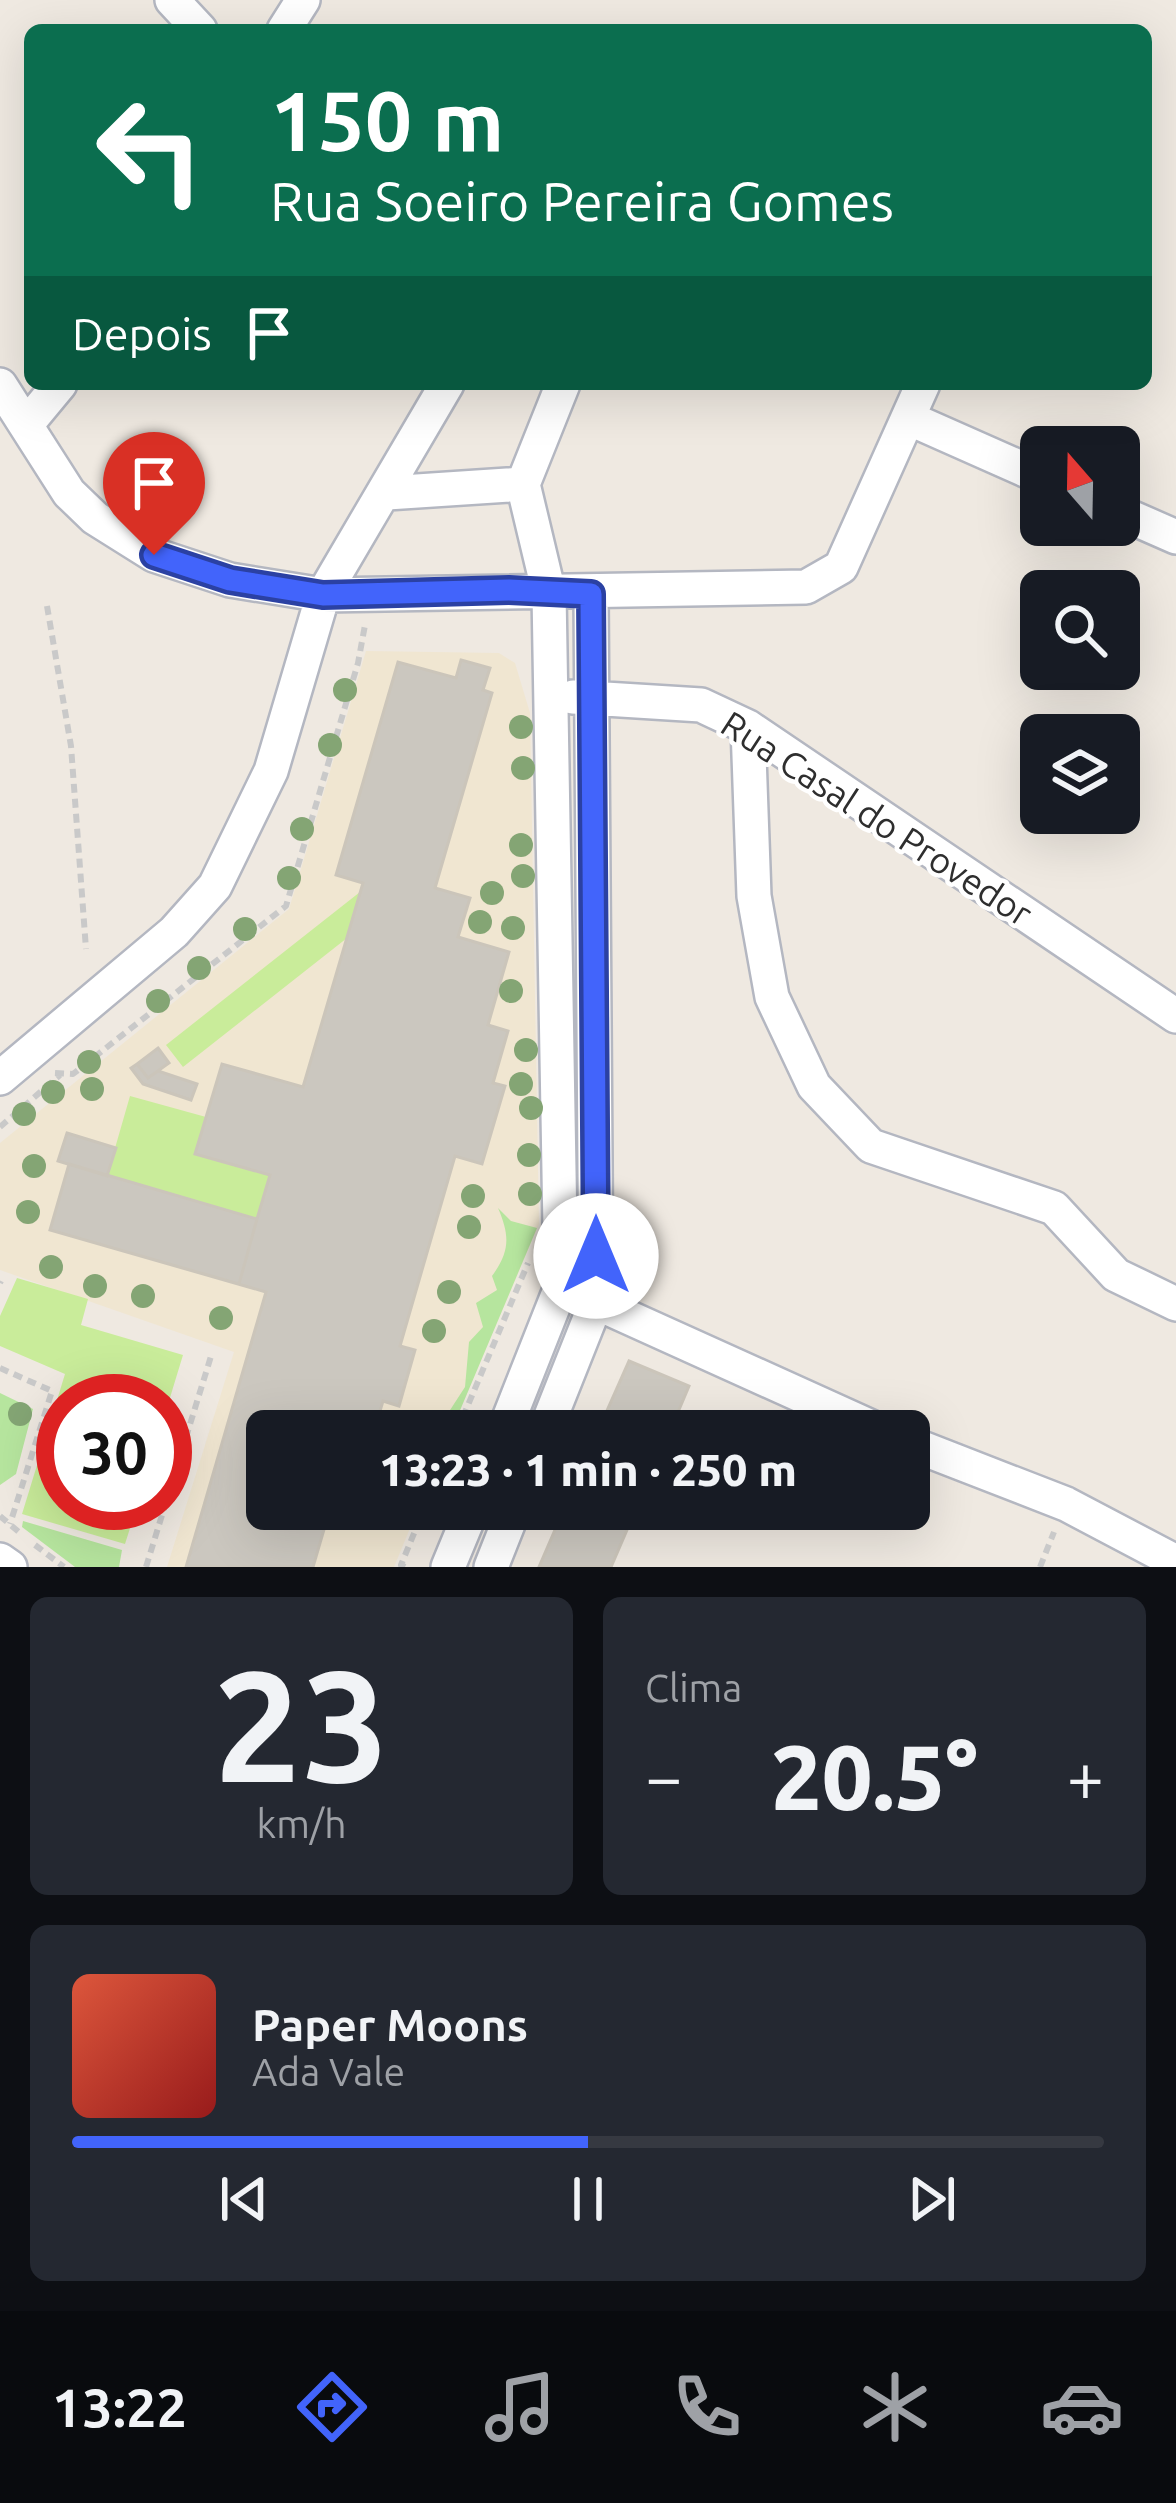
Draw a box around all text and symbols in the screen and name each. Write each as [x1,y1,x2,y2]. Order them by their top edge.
icon: left [72,72,228,228]
text: 150 m [270,73,504,167]
text: Rua Soeiro Pereira Gomes [270,171,894,231]
icon: arrive [236,300,302,366]
text: Depois [72,308,212,359]
north arrow [1020,426,1140,546]
map controls [1020,426,1140,834]
pin [103,432,205,555]
icon: arrive [121,450,187,516]
button: search [1020,570,1140,690]
street label: Rua Casal do Provedor [714,702,1040,934]
button: layers [1020,714,1140,834]
position arrow [533,1193,659,1319]
speed limit sign: 30 [36,1374,192,1530]
text: 13:23 · 1 min · 250 m [379,1444,797,1495]
text: 23 [214,1637,389,1811]
text: Clima [645,1666,742,1709]
text: 20.5° [771,1726,978,1827]
text: − [645,1739,682,1813]
text: + [1067,1739,1104,1813]
text: km/h [256,1802,347,1845]
text: Paper Moons [252,1999,528,2050]
text: Ada Vale [252,2050,405,2093]
icon: previous [211,2166,277,2232]
icon: pause [555,2166,621,2232]
icon: next [899,2166,965,2232]
icon: directions [290,2365,374,2449]
icon: music [478,2365,562,2449]
icon: phone [665,2365,749,2449]
icon: climate [853,2365,937,2449]
icon: car [1040,2365,1124,2449]
text: 13:22 [52,2377,187,2437]

